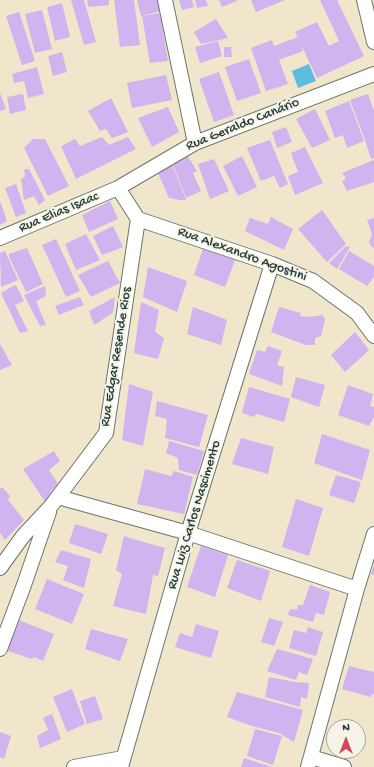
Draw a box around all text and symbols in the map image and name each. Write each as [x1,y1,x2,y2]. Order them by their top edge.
street label: Rua Geraldo Canário [184,95,302,155]
street label: Rua Elias Isaac [17,189,101,237]
street label: Rua Alexandro Agostini [175,224,309,286]
street label: Rua Edgar Resende Rios [98,286,136,428]
street label: Rua Luiz Carlos Nascimento [164,438,226,592]
north arrow [326,719,366,759]
text: N [342,722,350,734]

